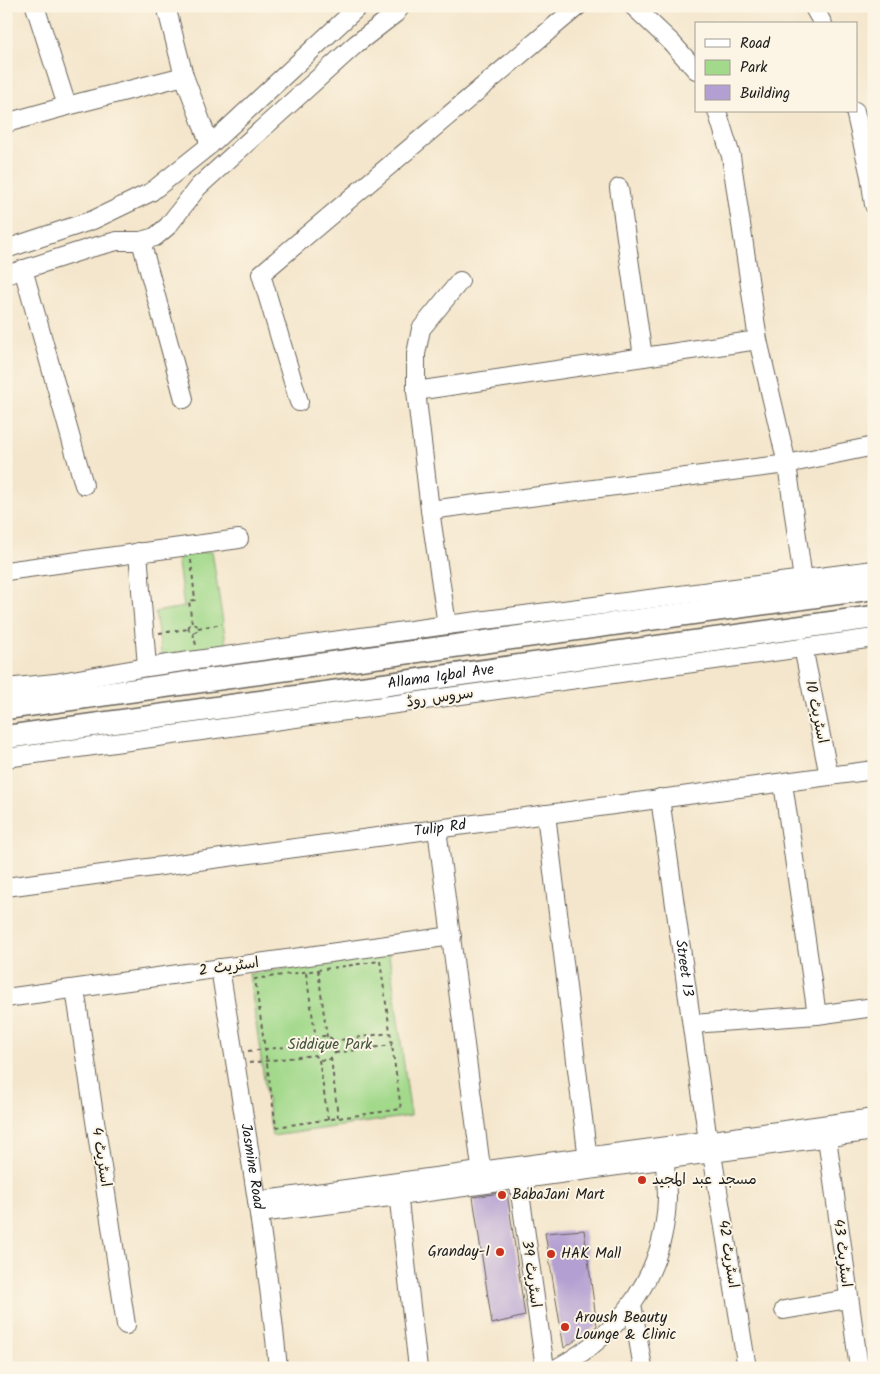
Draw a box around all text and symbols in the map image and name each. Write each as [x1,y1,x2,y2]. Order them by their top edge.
legend [695,22,858,112]
text: Road [740,32,771,56]
text: Park [740,56,768,80]
text: Building [740,82,790,106]
street label: Allama Iqbal Ave [386,658,496,696]
street label: اسٹریٹ 10 [798,678,834,746]
street label: سروس روڈ [405,681,475,715]
street label: Tulip Rd [413,813,468,844]
street label: Street 13 [668,938,700,999]
street label: اسٹریٹ 2 [197,951,261,983]
park label: Siddique Park [288,1033,373,1057]
street label: Jasmine Road [233,1122,270,1212]
street label: اسٹریٹ 4 [84,1125,118,1189]
place label: مسجد عبد المجید [652,1168,757,1192]
marker: مسجد عبد المجید [636,1174,648,1186]
place label: BabaJani Mart [512,1183,605,1207]
marker: BabaJani Mart [496,1189,508,1201]
street label: اسٹریٹ 43 [826,1217,858,1289]
street label: اسٹریٹ 42 [711,1218,745,1290]
street label: اسٹریٹ 39 [514,1239,548,1309]
place label: Granday-I [428,1240,490,1264]
place label: HAK Mall [561,1242,622,1266]
marker: Granday-I [494,1246,506,1258]
marker: HAK Mall [545,1248,557,1260]
place label: Aroush Beauty Lounge & Clinic [575,1306,676,1347]
marker: Aroush Beauty Lounge & Clinic [559,1321,571,1333]

